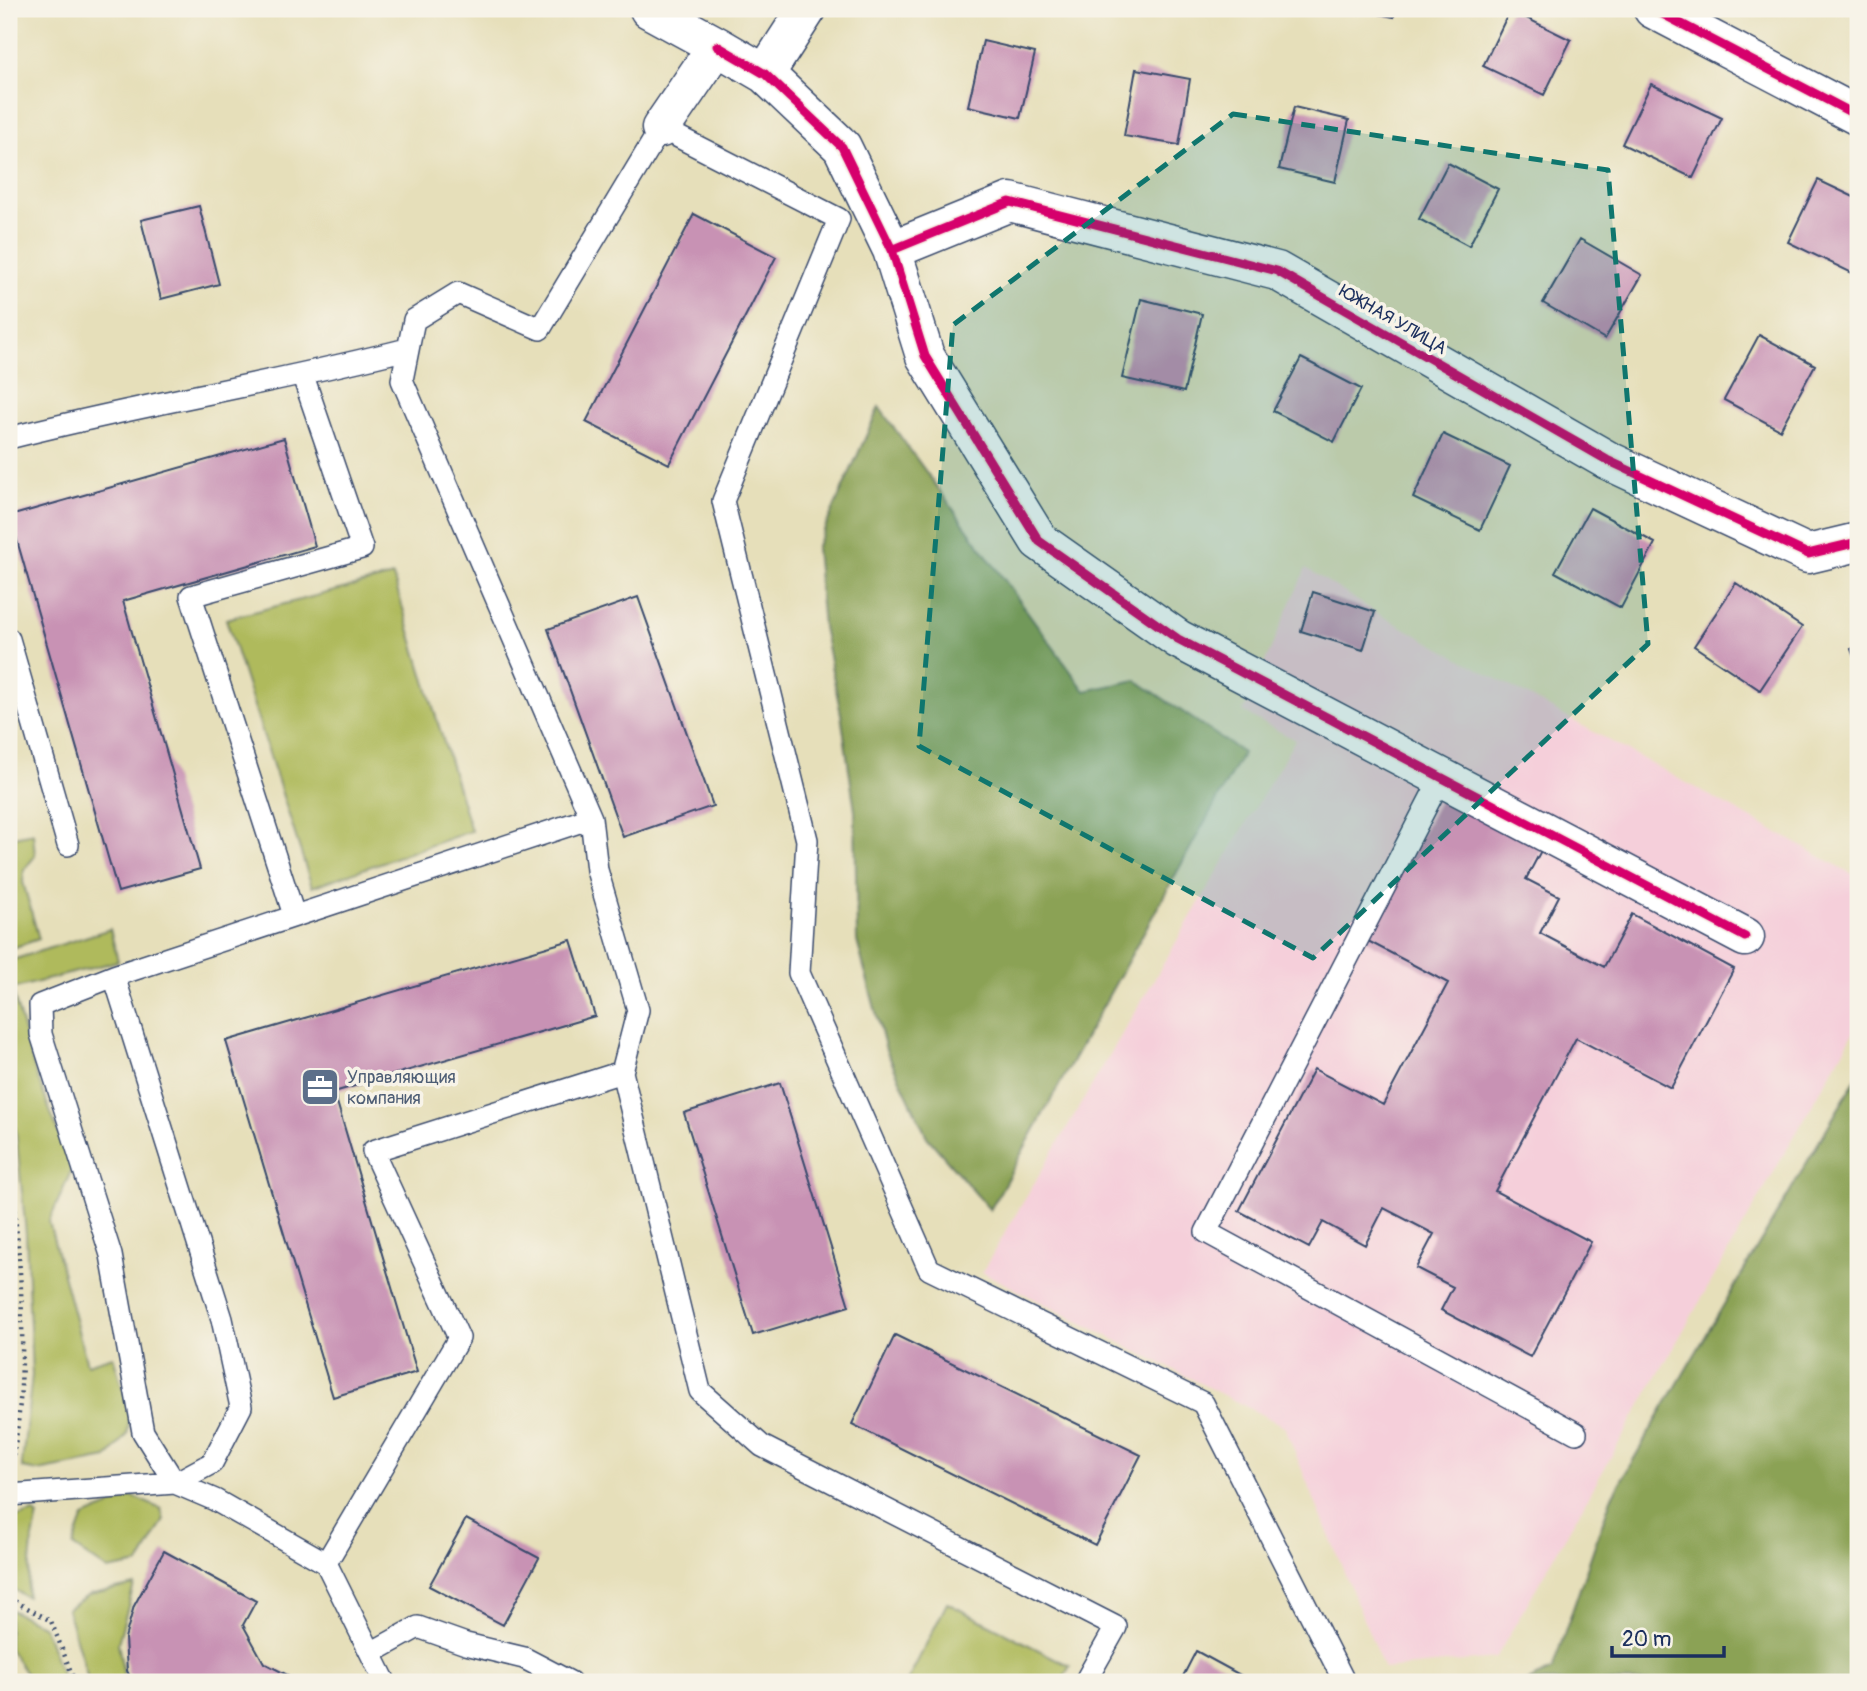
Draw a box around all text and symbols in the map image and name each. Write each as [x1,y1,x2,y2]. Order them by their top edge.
street label: ЮЖНАЯ УЛИЦА [1335,280,1451,360]
office icon: Управляющия компания [299,1066,341,1108]
place label: Управляющия компания [347,1066,456,1110]
scale bar [1612,1614,1724,1658]
text: 20 m [1622,1626,1671,1653]

